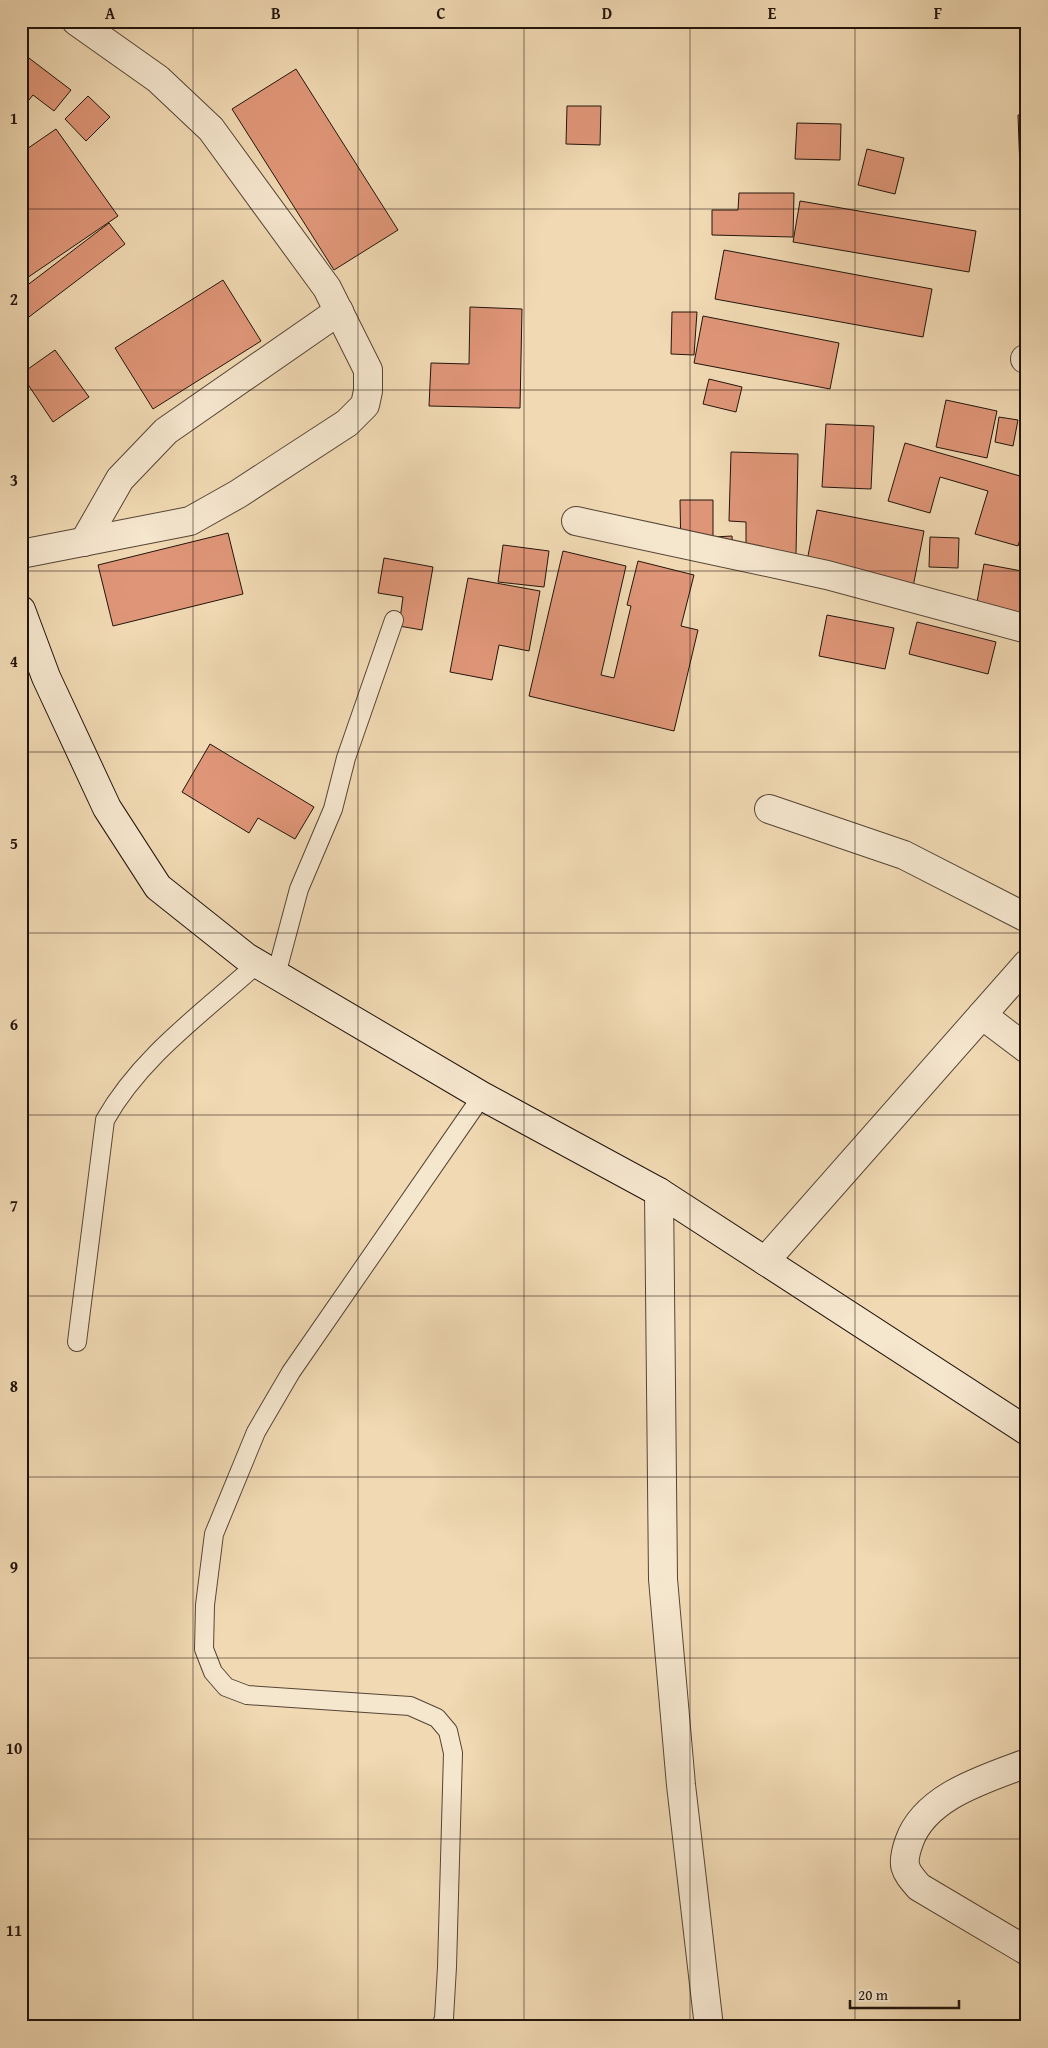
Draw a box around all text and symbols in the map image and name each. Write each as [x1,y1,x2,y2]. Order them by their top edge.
text: A [105,1,116,25]
text: B [271,1,281,25]
text: C [436,1,446,25]
text: D [602,1,612,25]
text: E [768,1,777,25]
text: F [934,1,942,25]
text: 1 [10,106,18,130]
text: 2 [10,287,18,311]
text: 3 [10,468,18,492]
text: 4 [10,649,18,673]
text: 5 [10,831,18,855]
text: 6 [10,1012,18,1036]
text: 7 [10,1193,18,1217]
text: 8 [10,1374,18,1398]
text: 9 [10,1555,18,1579]
text: 10 [6,1736,22,1760]
text: 11 [6,1918,22,1942]
scale bar [850,1978,959,2010]
text: 20 m [858,1984,889,2005]

